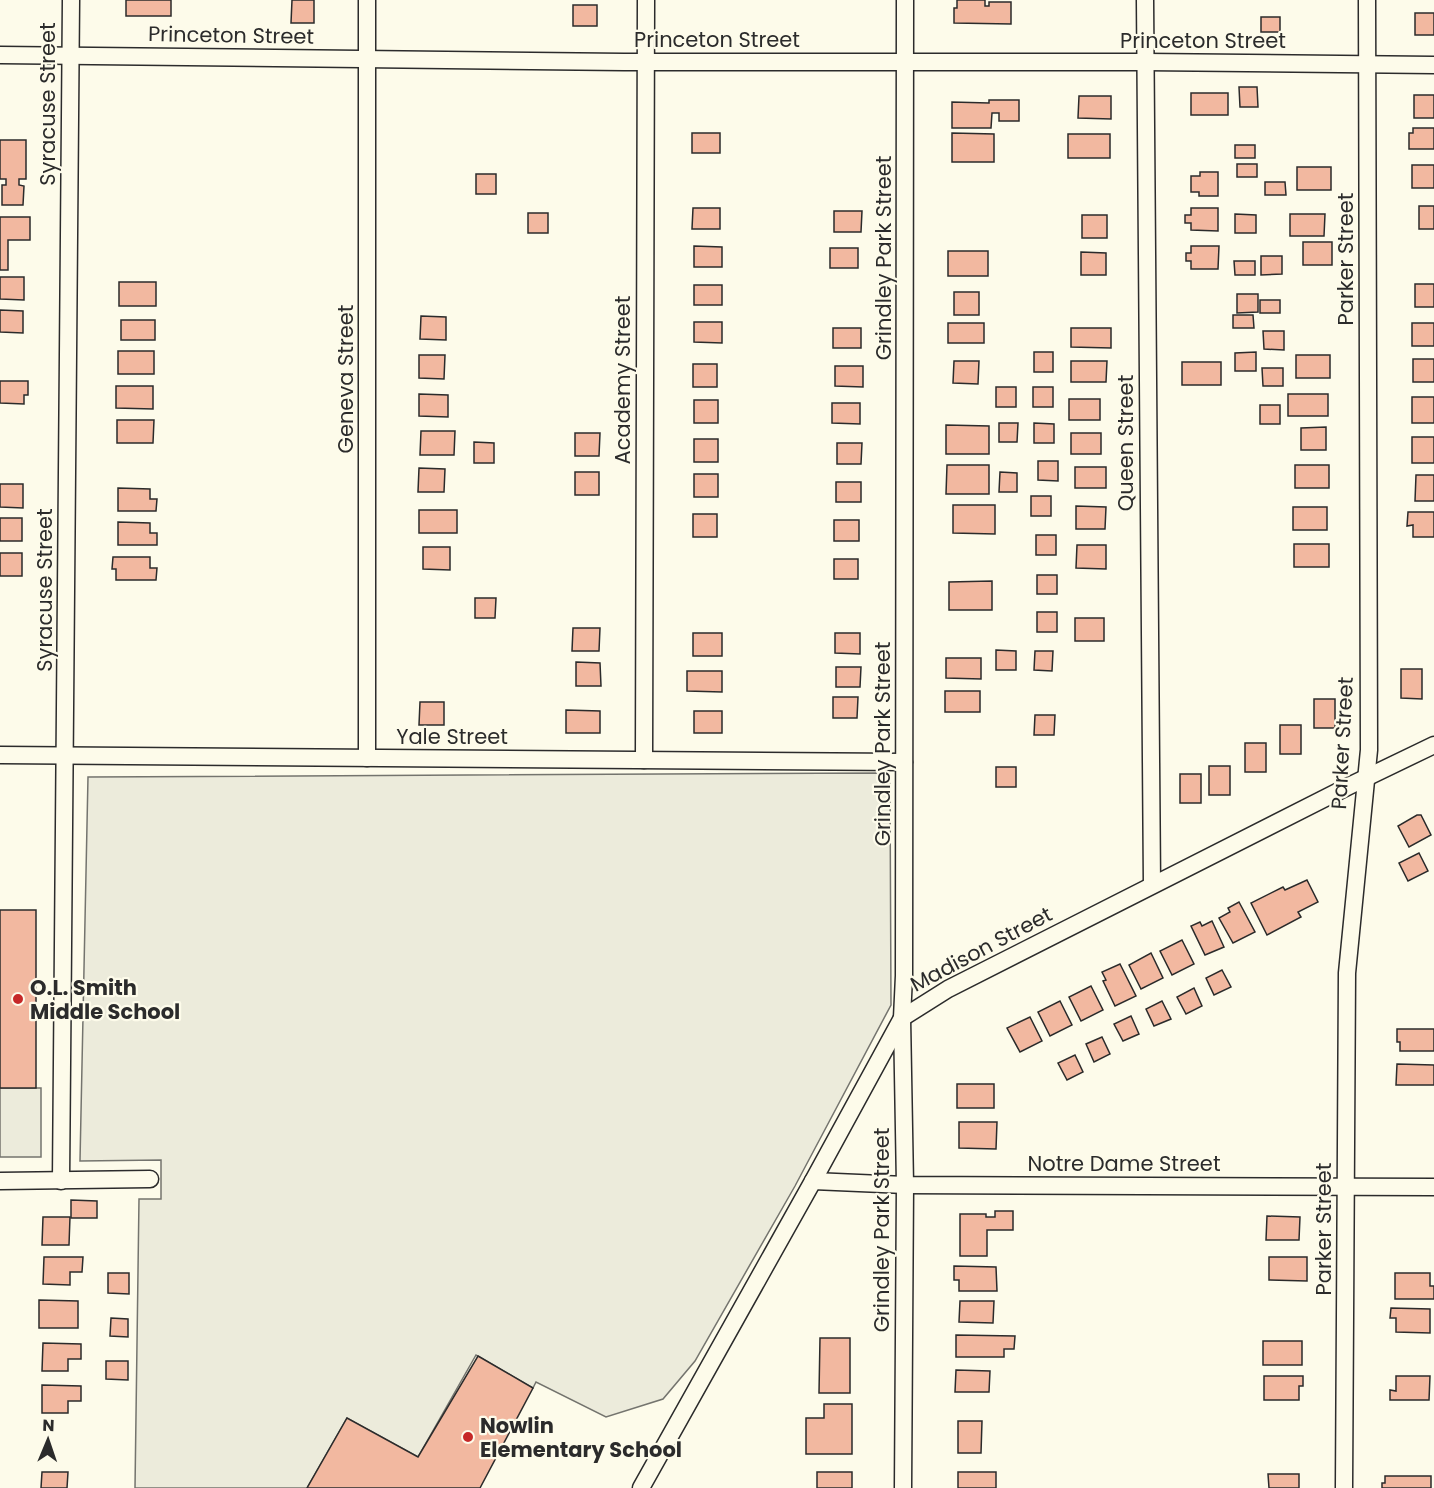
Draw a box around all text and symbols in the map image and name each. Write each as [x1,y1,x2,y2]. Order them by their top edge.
street label: Princeton Street [148,19,314,51]
street label: Syracuse Street [33,22,62,186]
street label: Princeton Street [634,25,800,54]
street label: Princeton Street [1120,26,1286,55]
street label: Grindley Park Street [869,156,898,360]
street label: Parker Street [1331,193,1360,325]
street label: Academy Street [608,296,637,464]
street label: Geneva Street [331,305,360,453]
street label: Queen Street [1111,375,1140,511]
street label: Syracuse Street [30,508,59,672]
street label: Grindley Park Street [868,642,897,846]
street label: Parker Street [1324,676,1360,810]
street label: Yale Street [396,722,508,751]
street label: Madison Street [905,899,1057,999]
place label: O.L. Smith Middle School [30,973,180,1026]
marker: O.L. Smith Middle School [11,992,25,1006]
street label: Grindley Park Street [867,1128,896,1332]
street label: Notre Dame Street [1027,1149,1221,1178]
street label: Parker Street [1309,1163,1338,1295]
north arrow [18,1410,78,1470]
place label: Nowlin Elementary School [480,1411,682,1464]
text: N [42,1414,55,1437]
marker: Nowlin Elementary School [461,1430,475,1444]

